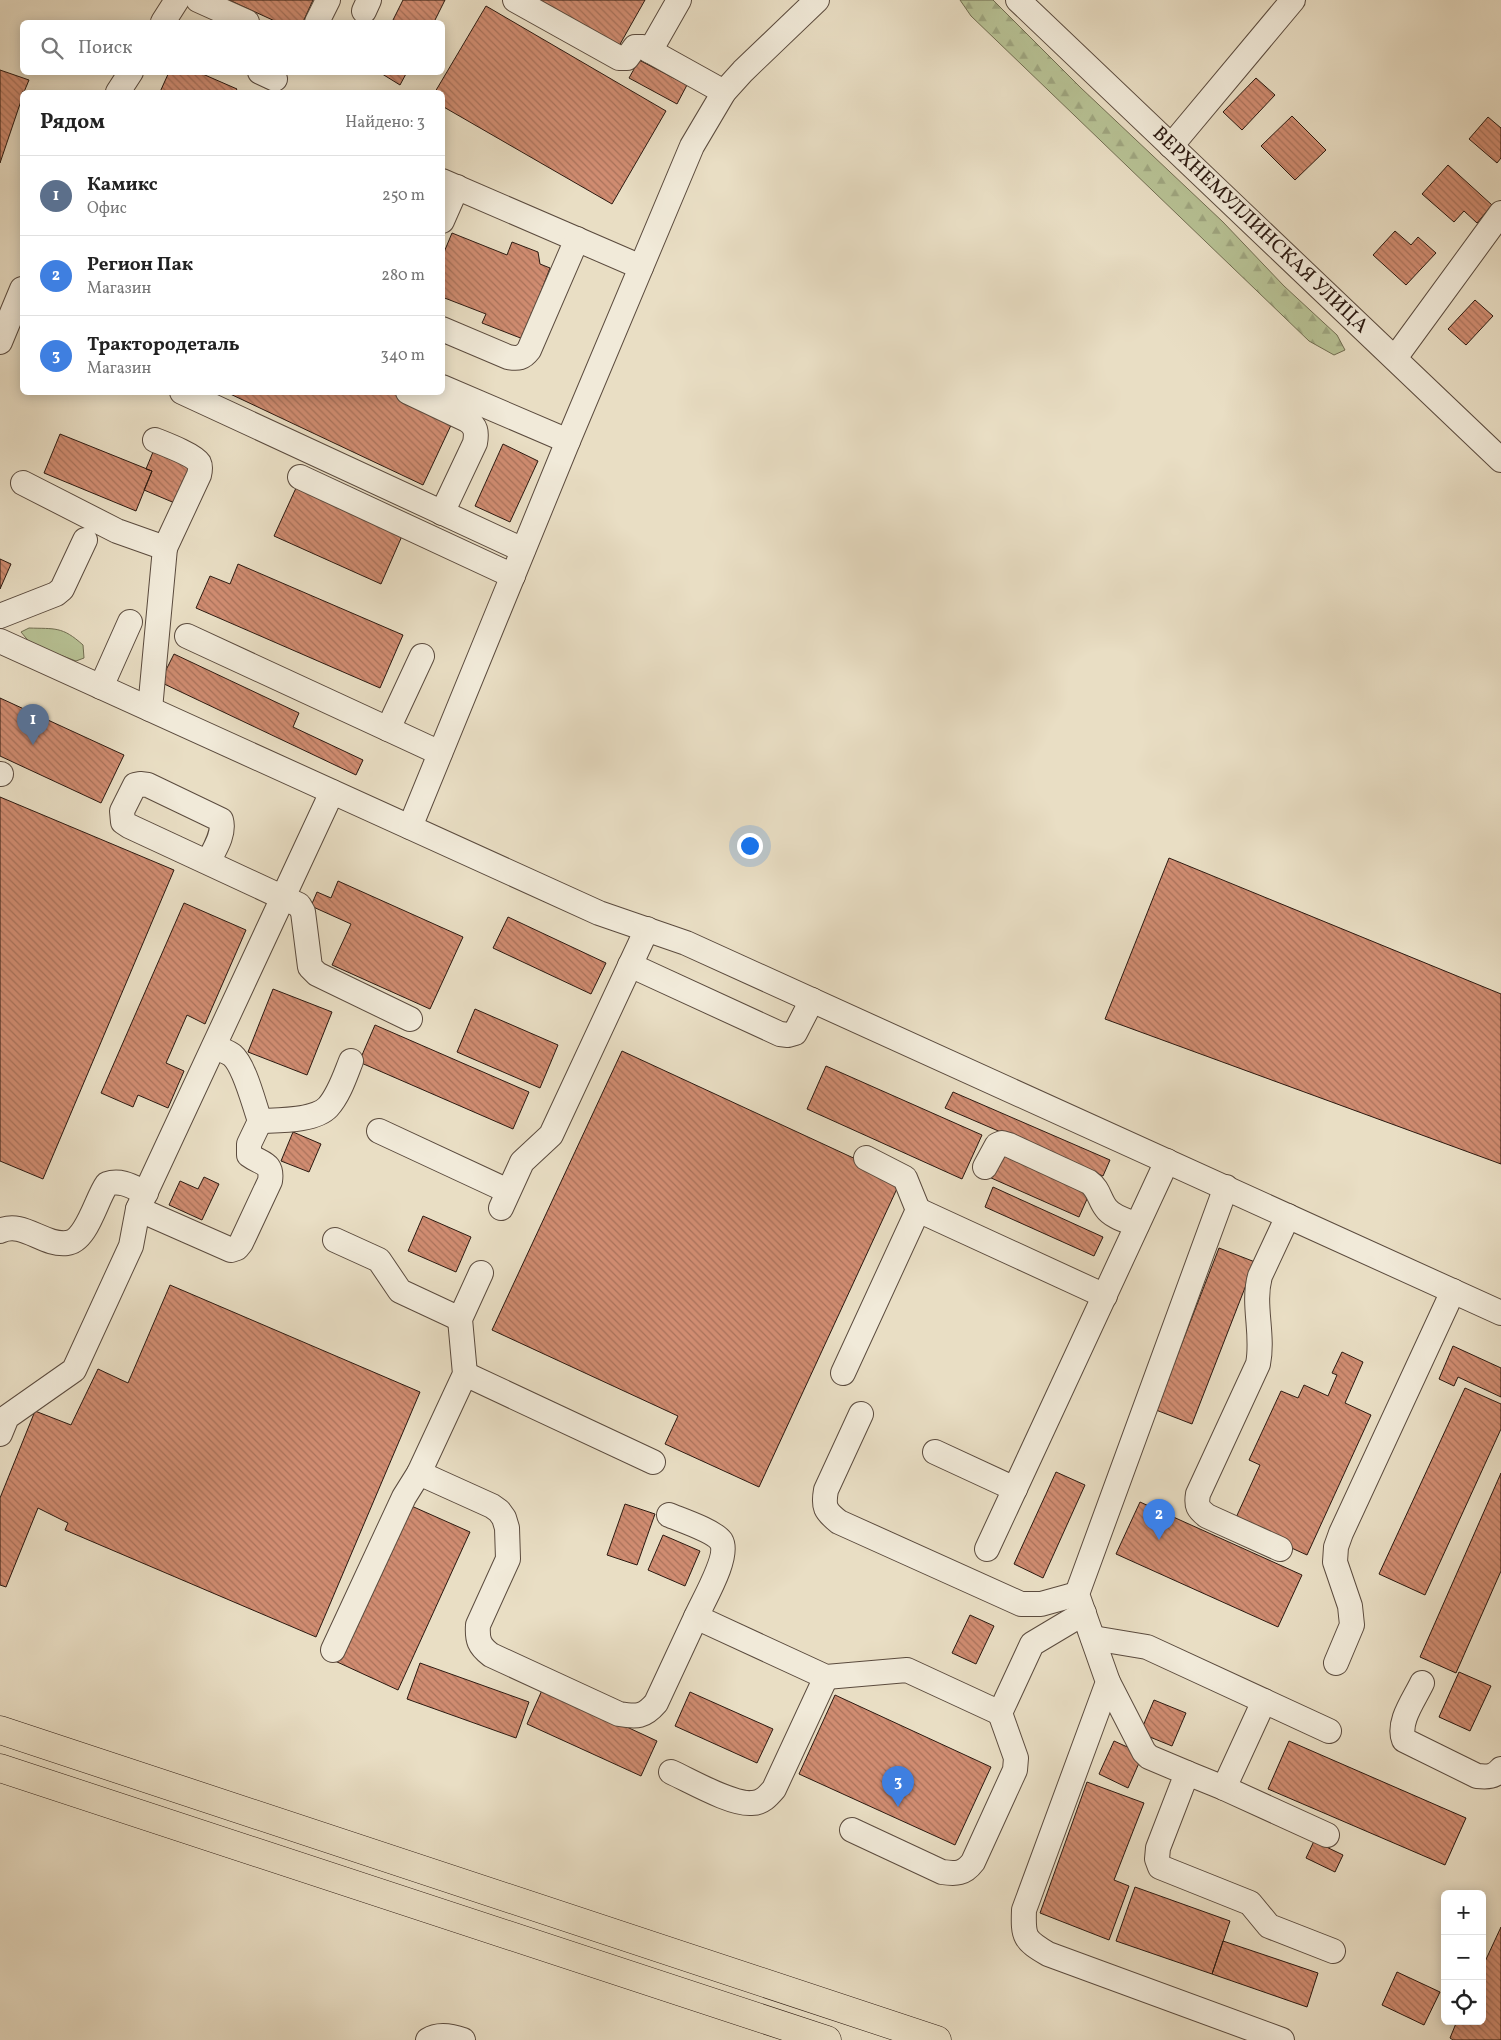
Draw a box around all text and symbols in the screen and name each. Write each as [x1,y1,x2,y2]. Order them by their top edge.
search box [20,20,445,75]
icon: search [38,34,66,62]
text: Поиск [78,35,132,61]
text: Рядом [40,108,105,137]
text: Найдено: 3 [345,112,425,134]
street label: ВЕРХНЕМУЛЛИНСКАЯ УЛИЦА [1146,120,1374,340]
text: Камикс [87,172,158,198]
text: 1 [53,185,59,207]
text: 250 m [382,185,425,207]
text: Офис [87,198,127,220]
text: Регион Пак [87,252,193,278]
text: 2 [52,265,60,287]
text: 280 m [381,265,425,287]
text: Магазин [87,278,151,300]
text: Трактородеталь [87,332,240,358]
text: 3 [52,345,60,367]
text: 340 m [381,345,425,367]
text: Магазин [87,358,151,380]
pin: 1 [17,704,49,745]
your location [737,833,763,859]
pin: 2 [1143,1499,1175,1540]
pin: 3 [882,1766,914,1807]
map controls [1441,1890,1486,2025]
button: + [1441,1890,1486,1935]
button: − [1441,1935,1486,1980]
button: locate [1441,1980,1486,2025]

